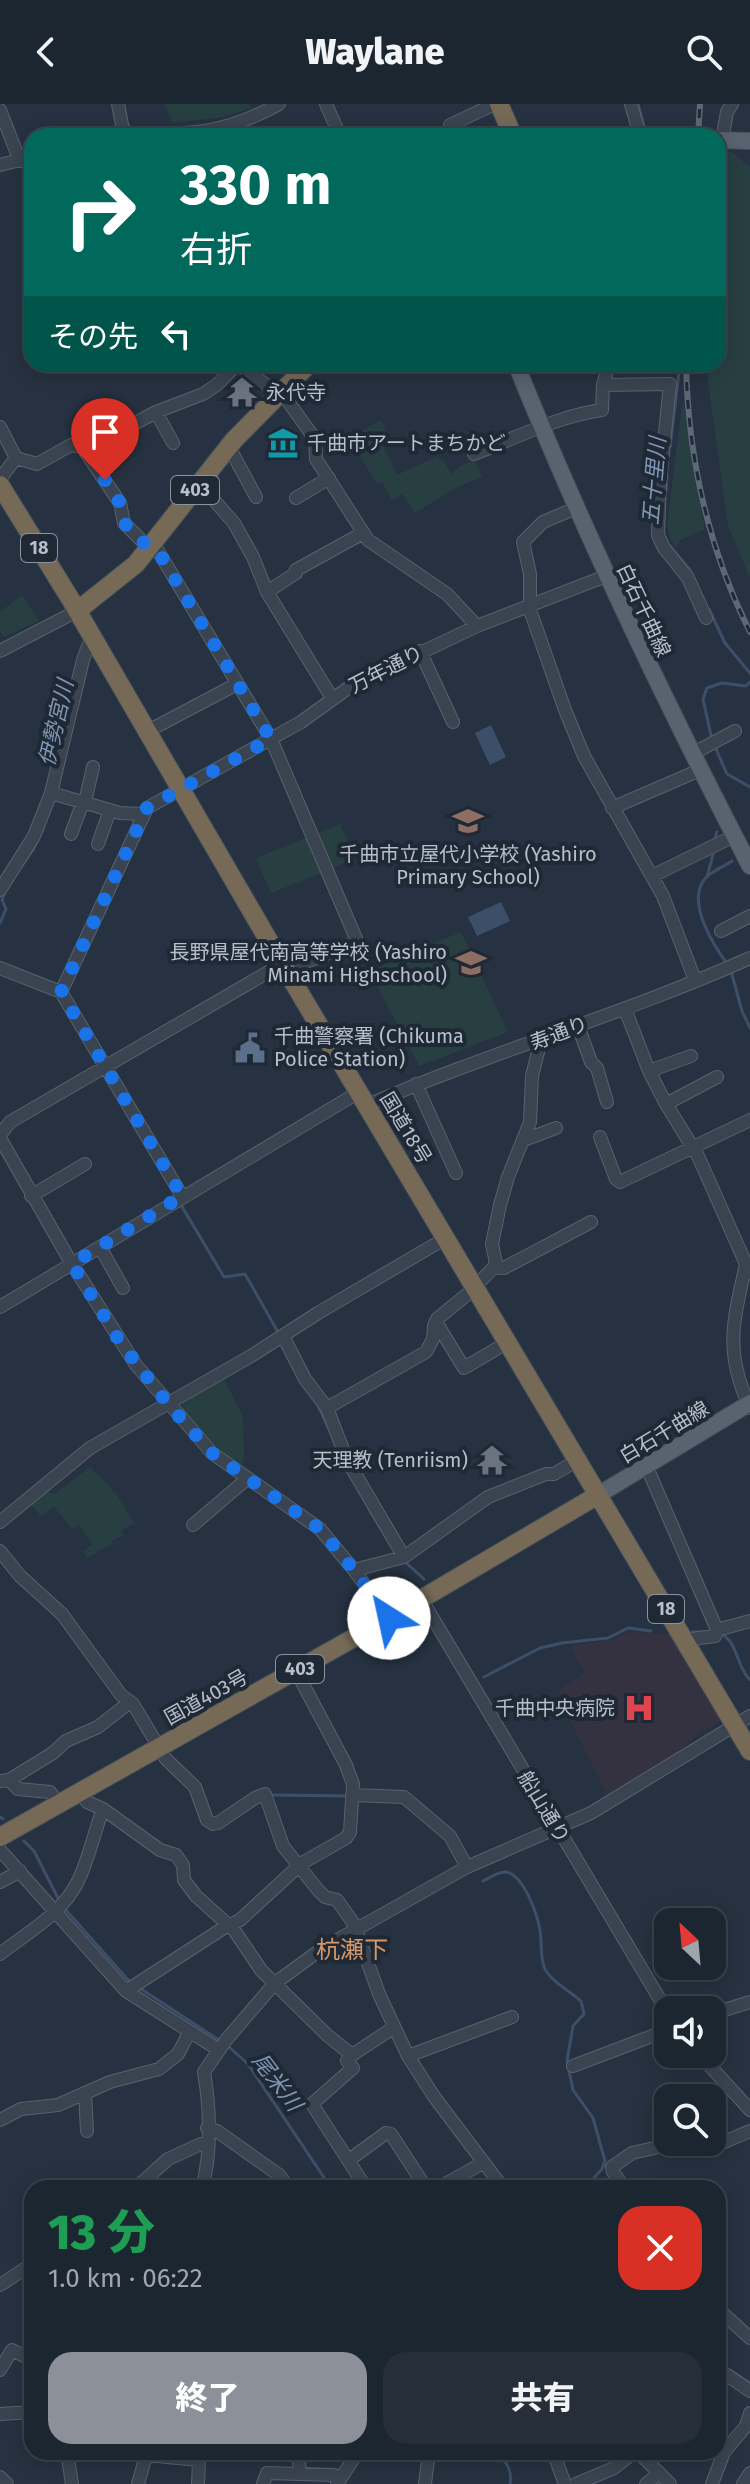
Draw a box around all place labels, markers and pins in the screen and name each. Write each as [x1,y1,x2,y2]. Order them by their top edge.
temple icon: 永代寺 [225,375,259,409]
place label: 永代寺 [266,380,326,404]
pin [71,398,139,480]
museum icon: 千曲市アートまちかど [266,426,300,460]
place label: 千曲市アートまちかど [307,431,506,455]
school or university icon: 千曲市立屋代小学校 (Yashiro Primary School) [451,804,485,838]
place label: 千曲市立屋代小学校 (Yashiro Primary School) [339,842,597,889]
place label: 長野県屋代南高等学校 (Yashiro Minami Highschool) [170,940,447,987]
school or university icon: 長野県屋代南高等学校 (Yashiro Minami Highschool) [454,946,488,980]
place label: 千曲警察署 (Chikuma Police Station) [274,1024,464,1071]
public building icon: 千曲警察署 (Chikuma Police Station) [233,1031,267,1065]
temple icon: 天理教 (Tenriism) [475,1443,509,1477]
place label: 天理教 (Tenriism) [312,1448,468,1472]
hospital icon: 千曲中央病院 [622,1691,656,1725]
place label: 千曲中央病院 [495,1696,615,1720]

